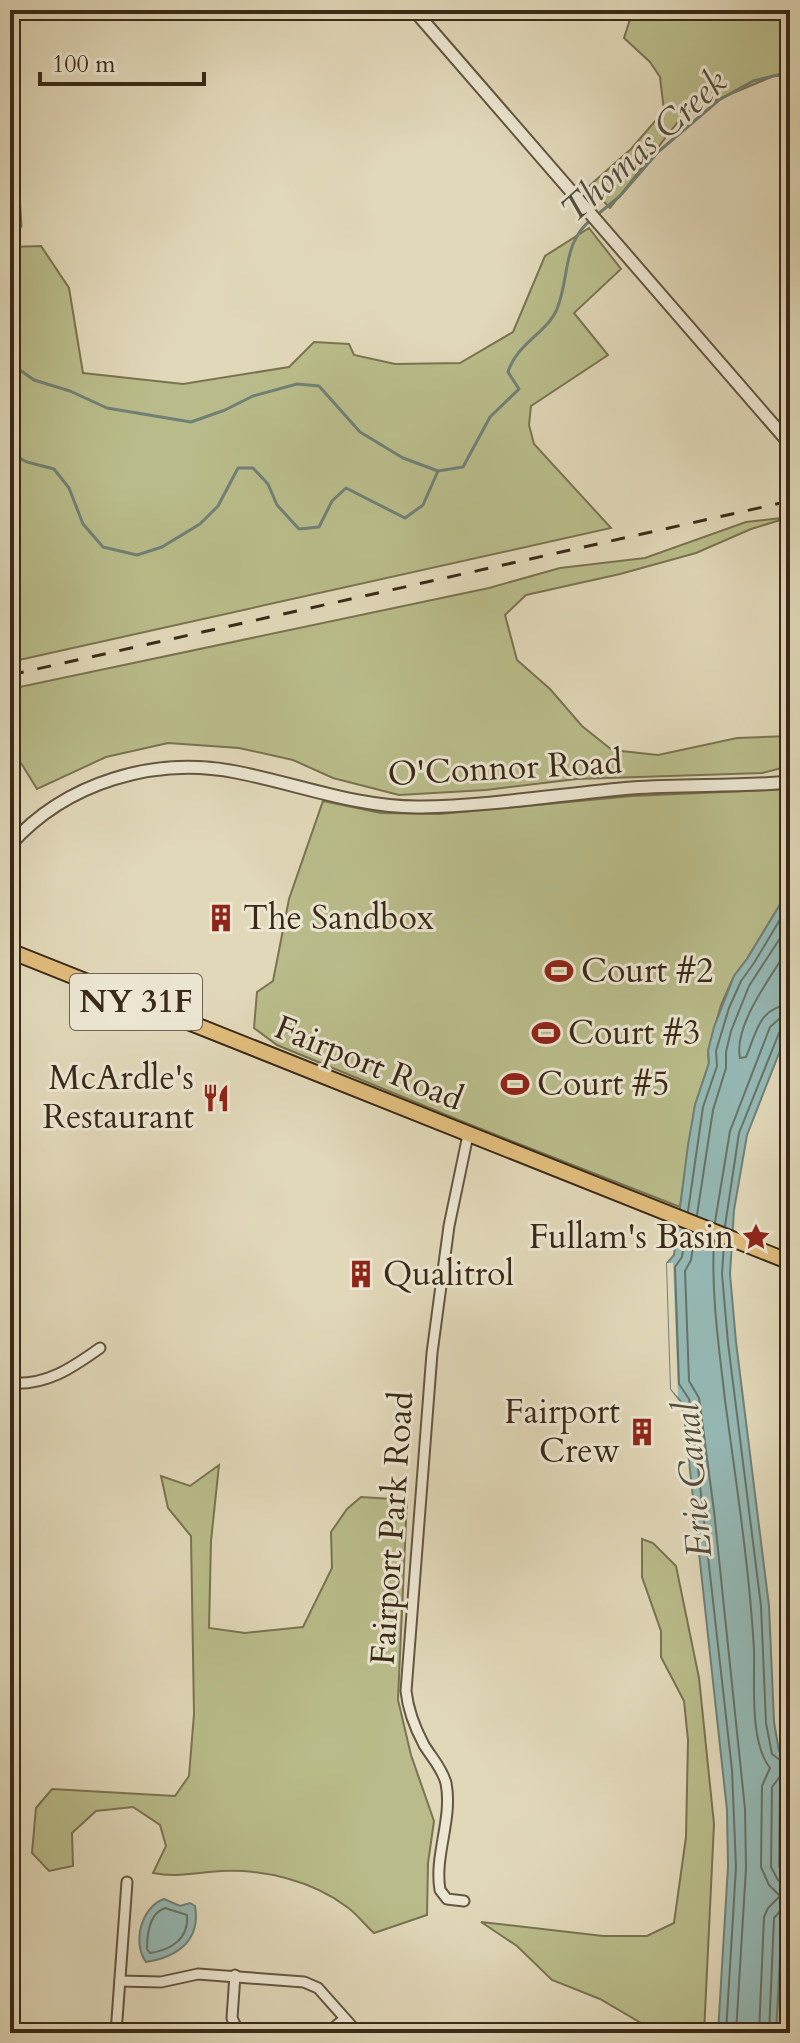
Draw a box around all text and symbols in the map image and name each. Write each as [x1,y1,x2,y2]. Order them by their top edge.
scale bar [40,36,204,86]
text: 100 m [52,48,116,81]
water label: Thomas Creek [550,58,738,234]
street label: O'Connor Road [387,739,623,797]
place label: The Sandbox [243,895,434,941]
building icon: The Sandbox [206,903,236,933]
place label: Court #2 [581,948,713,994]
sports icon: Court #2 [544,956,574,986]
road number: NY 31F [70,974,202,1030]
street label: Fairport Road [268,1004,470,1122]
place label: Court #3 [568,1010,700,1056]
sports icon: Court #3 [531,1018,561,1048]
place label: McArdle's Restaurant [42,1055,194,1140]
place label: Court #5 [537,1061,669,1107]
sports icon: Court #5 [500,1069,530,1099]
restaurant icon: McArdle's Restaurant [201,1083,231,1113]
place label: Fullam's Basin [529,1214,734,1260]
place icon: Fullam's Basin [741,1222,771,1252]
place label: Qualitrol [383,1251,514,1297]
building icon: Qualitrol [346,1259,376,1289]
place label: Fairport Crew [504,1389,620,1474]
street label: Fairport Park Road [359,1390,425,1666]
water label: Erie Canal [662,1400,724,1559]
building icon: Fairport Crew [627,1417,657,1447]

